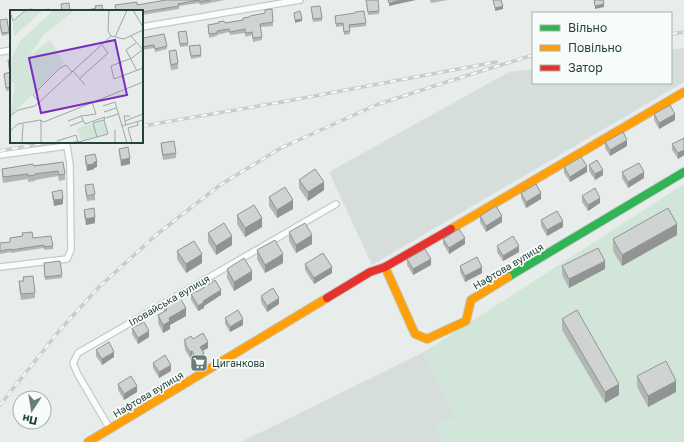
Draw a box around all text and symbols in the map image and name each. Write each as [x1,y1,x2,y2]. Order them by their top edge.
inset map [10,10,143,143]
legend [532,12,672,84]
text: Вільно [568,20,607,35]
text: Повільно [568,40,622,55]
text: Затор [568,60,603,75]
street label: Нафтова вулиця [471,240,545,292]
street label: Іловайська вулиця [126,272,212,328]
supermarket icon: Циганкова [189,353,209,373]
place label: Циганкова [212,357,265,369]
street label: Нафтова вулиця [111,368,185,420]
north arrow [12,390,52,430]
text: Пн [21,412,38,428]

